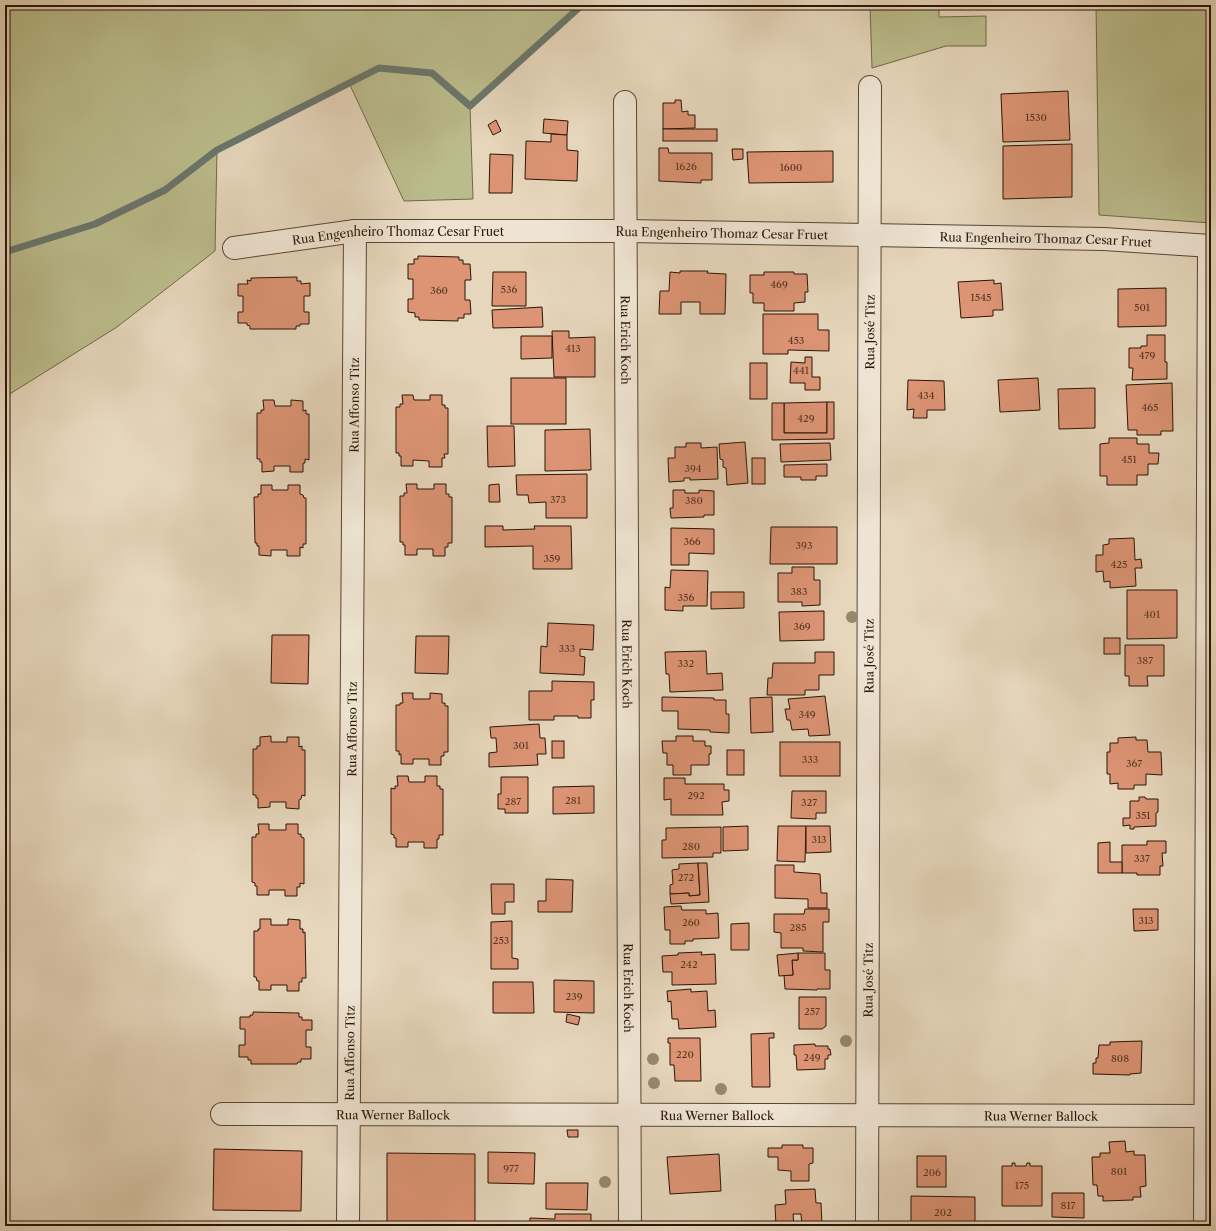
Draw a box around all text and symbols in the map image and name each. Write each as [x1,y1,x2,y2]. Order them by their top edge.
house number: 1530 [1025,111,1047,124]
house number: 1626 [675,160,697,173]
house number: 1600 [780,161,802,174]
street label: Rua Engenheiro Thomaz Cesar Fruet [616,223,829,242]
street label: Rua Engenheiro Thomaz Cesar Fruet [291,224,505,247]
street label: Rua Engenheiro Thomaz Cesar Fruet [939,229,1153,250]
house number: 469 [770,278,788,291]
house number: 536 [501,283,518,296]
house number: 360 [430,284,448,297]
house number: 1545 [971,291,991,304]
street label: Rua Erich Koch [618,295,634,385]
street label: Rua José Titz [862,295,877,369]
house number: 501 [1134,301,1151,314]
house number: 453 [788,334,804,347]
house number: 413 [565,342,581,355]
house number: 479 [1139,349,1155,362]
street label: Rua Affonso Titz [346,357,362,453]
house number: 441 [793,364,810,377]
house number: 434 [917,389,935,402]
house number: 465 [1141,401,1159,414]
house number: 429 [797,412,815,425]
house number: 451 [1121,453,1137,466]
house number: 394 [684,462,702,475]
house number: 373 [550,493,566,506]
house number: 380 [685,494,703,507]
house number: 366 [683,535,701,548]
house number: 393 [796,539,812,552]
house number: 359 [544,552,561,565]
house number: 425 [1111,558,1127,571]
house number: 383 [791,585,807,598]
house number: 356 [678,591,695,604]
house number: 401 [1144,608,1161,621]
street label: Rua Erich Koch [620,619,635,709]
street label: Rua José Titz [861,619,876,693]
house number: 369 [793,620,811,633]
house number: 333 [559,642,575,655]
house number: 387 [1137,654,1153,667]
house number: 332 [678,657,695,670]
street label: Rua Affonso Titz [344,681,359,777]
house number: 349 [798,708,816,721]
house number: 301 [513,739,530,752]
house number: 333 [802,753,818,766]
house number: 367 [1126,757,1142,770]
house number: 292 [687,789,705,802]
house number: 281 [565,794,582,807]
house number: 287 [505,795,521,808]
house number: 327 [801,796,817,809]
house number: 351 [1135,809,1151,822]
house number: 313 [811,833,827,846]
house number: 280 [682,840,700,853]
house number: 337 [1134,852,1150,865]
house number: 272 [678,871,694,884]
house number: 313 [1138,914,1154,927]
house number: 260 [682,916,700,929]
house number: 285 [789,921,807,934]
house number: 253 [493,934,509,947]
street label: Rua Erich Koch [621,943,637,1033]
street label: Rua José Titz [860,943,875,1017]
house number: 242 [680,958,698,971]
house number: 239 [565,990,583,1003]
street label: Rua Affonso Titz [341,1005,357,1101]
house number: 257 [804,1005,820,1018]
house number: 220 [676,1048,694,1061]
house number: 249 [803,1051,821,1064]
house number: 808 [1111,1052,1129,1065]
street label: Rua Werner Ballock [336,1107,451,1122]
street label: Rua Werner Ballock [660,1107,775,1123]
street label: Rua Werner Ballock [984,1108,1099,1123]
house number: 977 [503,1162,519,1175]
house number: 801 [1111,1165,1128,1178]
house number: 206 [923,1166,941,1179]
house number: 175 [1015,1179,1029,1192]
house number: 817 [1060,1199,1076,1212]
house number: 202 [934,1206,952,1219]

